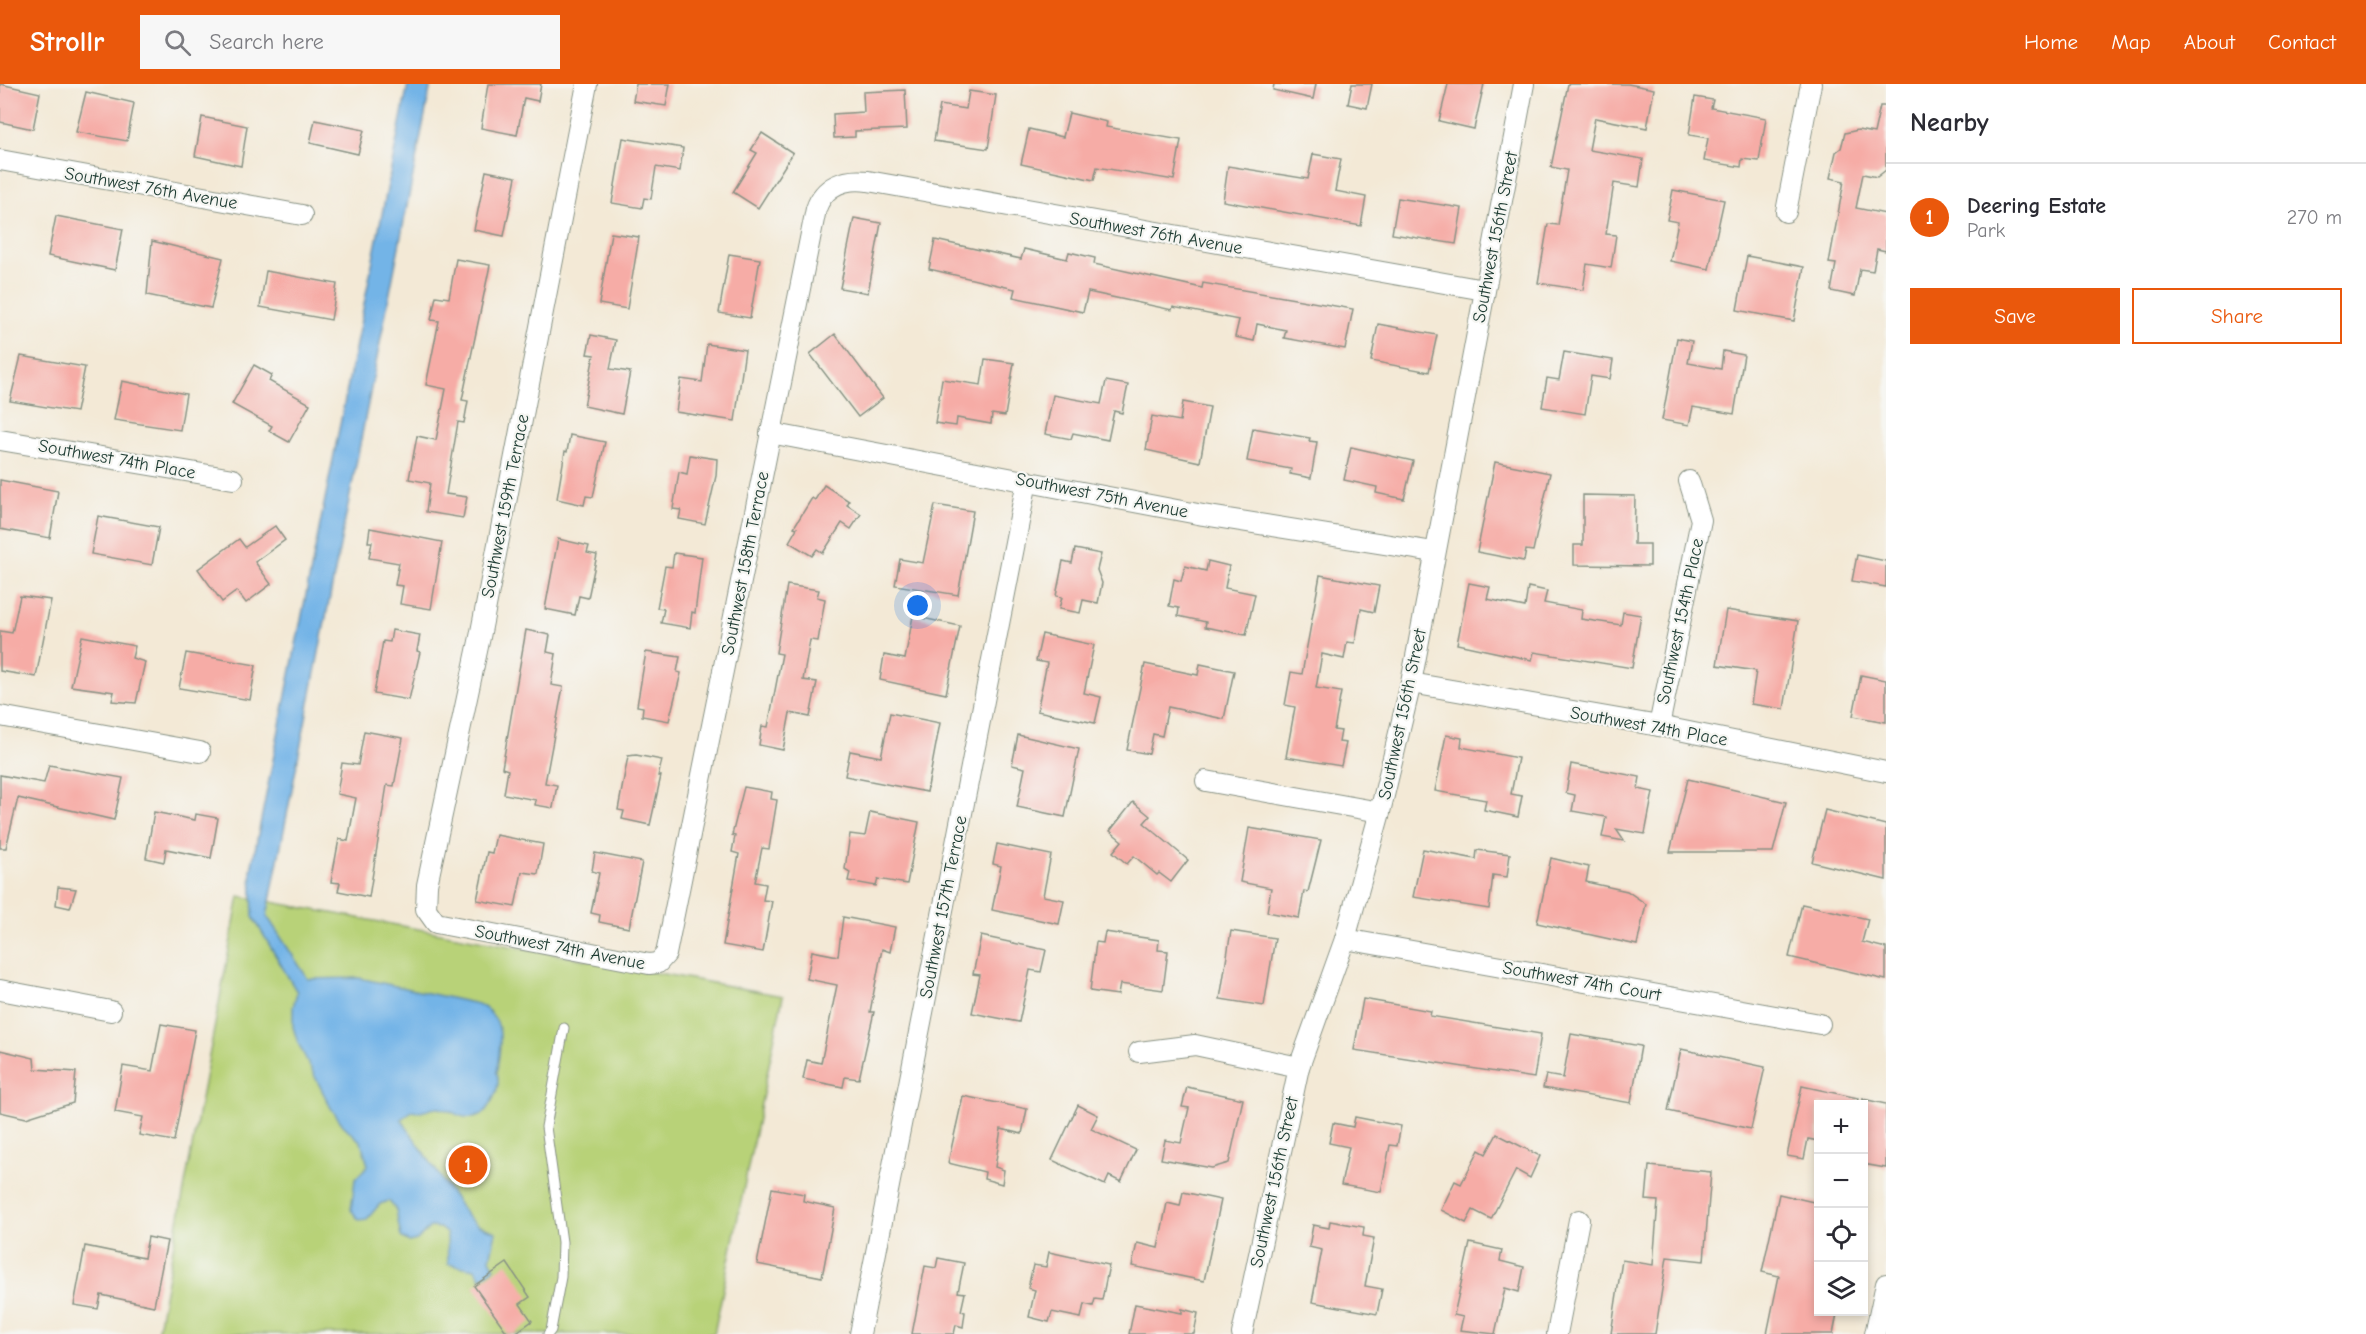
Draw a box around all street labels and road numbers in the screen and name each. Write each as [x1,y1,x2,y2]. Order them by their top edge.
street label: Southwest 156th Street [1469,149,1523,325]
street label: Southwest 76th Avenue [63,163,239,214]
street label: Southwest 76th Avenue [1068,208,1244,259]
street label: Southwest 159th Terrace [477,412,534,600]
street label: Southwest 74th Place [37,435,197,484]
street label: Southwest 75th Avenue [1014,468,1190,523]
street label: Southwest 158th Terrace [717,470,774,657]
street label: Southwest 154th Place [1653,536,1708,706]
street label: Southwest 156th Street [1374,626,1431,801]
street label: Southwest 74th Place [1569,702,1729,751]
street label: Southwest 157th Terrace [915,814,972,1000]
street label: Southwest 74th Avenue [473,921,647,974]
street label: Southwest 74th Court [1501,957,1663,1006]
street label: Southwest 156th Street [1246,1094,1303,1269]

